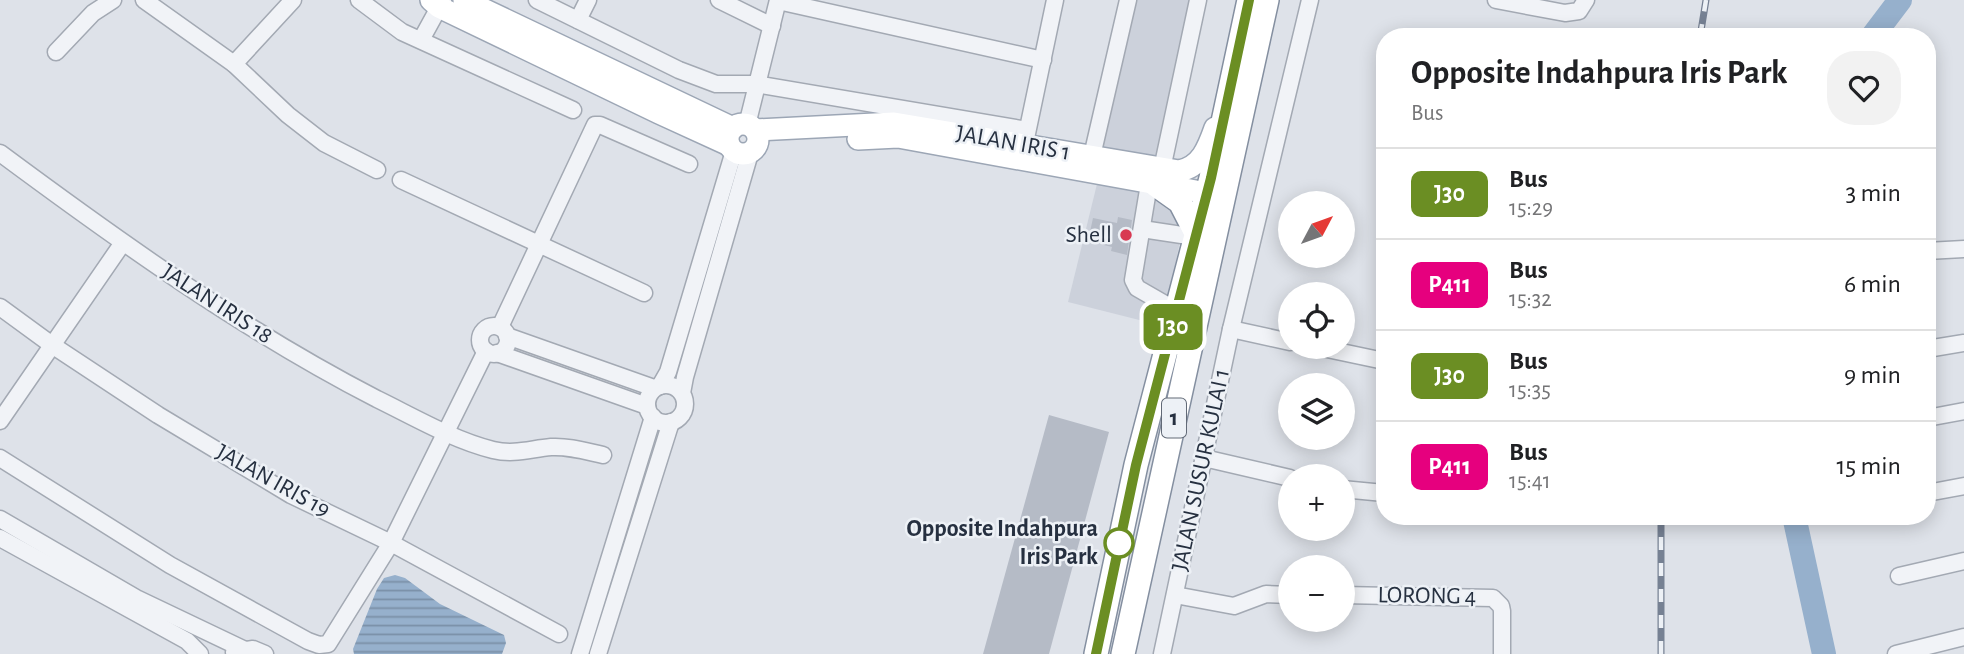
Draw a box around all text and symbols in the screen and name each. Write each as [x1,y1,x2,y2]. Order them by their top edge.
button: heart [1827,51,1901,125]
text: Opposite Indahpura Iris Park [1411,57,1787,90]
text: Bus [1411,102,1444,125]
street label: JALAN IRIS 1 [954,121,1072,165]
text: Bus [1509,166,1548,192]
text: 3 min [1845,180,1901,206]
text: J30 [1434,182,1465,206]
north arrow [1278,191,1354,268]
map controls [1278,191,1355,632]
text: 15:29 [1509,197,1553,220]
place label: Shell [1066,223,1112,247]
marker: Shell [1118,227,1134,243]
text: Bus [1509,257,1548,283]
street label: JALAN IRIS 18 [157,259,277,349]
text: 6 min [1844,271,1901,297]
text: P411 [1428,273,1471,297]
button: locate [1278,282,1355,359]
text: 15:32 [1509,288,1552,311]
line badge: J30 [1133,304,1213,350]
text: J30 [1158,315,1188,339]
text: Bus [1509,348,1548,374]
text: 9 min [1844,362,1901,388]
text: J30 [1434,364,1465,388]
street label: JALAN SUSUR KULAI 1 [1168,367,1234,573]
button: layers [1278,373,1355,450]
text: 15:35 [1509,379,1551,402]
road number: 1 [1162,398,1186,438]
text: Bus [1509,439,1548,465]
street label: JALAN IRIS 19 [212,440,334,522]
text: 15 min [1836,453,1901,479]
text: P411 [1428,455,1471,479]
button: + [1278,464,1355,541]
text: 15:41 [1509,470,1551,493]
place label: Opposite Indahpura Iris Park [906,517,1098,569]
marker: Opposite Indahpura Iris Park [1104,528,1134,558]
button: − [1278,555,1355,632]
street label: LORONG 4 [1378,583,1476,609]

